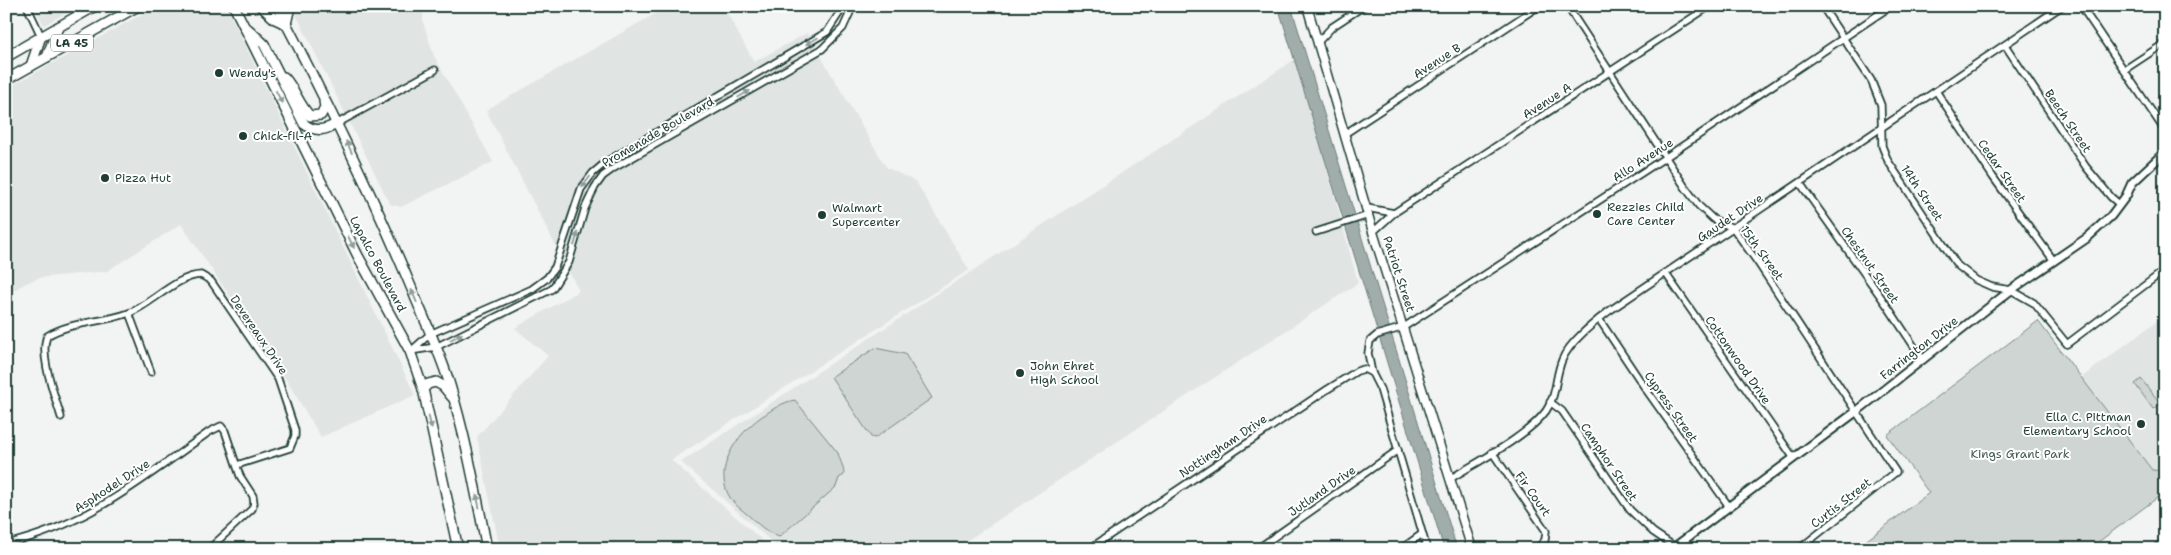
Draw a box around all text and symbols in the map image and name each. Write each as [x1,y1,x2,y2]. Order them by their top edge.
road number: LA 45 [51,34,93,52]
one-way arrow [805,37,820,45]
street label: Avenue B [1410,40,1464,82]
place label: Wendy's [229,65,276,81]
marker: Wendy's [213,67,225,79]
street label: Avenue A [1520,79,1575,123]
street label: Beech Street [2041,86,2095,156]
one-way arrow [275,89,283,104]
one-way arrow [737,89,750,98]
street label: Promenade Boulevard [599,93,717,171]
place label: Chick-fil-A [253,128,313,144]
marker: Chick-fil-A [237,130,249,142]
street label: Allo Avenue [1610,134,1677,186]
street label: Cedar Street [1974,136,2030,206]
one-way arrow [345,140,353,154]
street label: 14th Street [1897,162,1947,224]
place label: Pizza Hut [115,170,171,186]
marker: Pizza Hut [99,172,111,184]
one-way arrow [581,175,592,188]
street label: Gaudet Drive [1694,190,1766,246]
place label: Rezzies Child Care Center [1607,199,1684,229]
place label: Walmart Supercenter [832,200,901,230]
marker: Rezzies Child Care Center [1591,208,1603,220]
marker: Walmart Supercenter [816,209,828,221]
street label: Lapalco Boulevard [346,213,410,315]
street label: 15th Street [1737,222,1787,284]
street label: Chestnut Street [1837,223,1903,307]
one-way arrow [572,232,580,247]
street label: Patriot Street [1379,234,1419,314]
one-way arrow [347,235,355,249]
one-way arrow [410,289,418,303]
street label: Devereaux Drive [226,292,292,378]
street label: Farrington Drive [1877,312,1961,383]
street label: Cottonwood Drive [1701,313,1775,408]
one-way arrow [449,333,463,341]
place label: John Ehret High School [1030,358,1099,388]
marker: John Ehret High School [1014,367,1026,379]
street label: Cypress Street [1641,368,1701,446]
place label: Ella C. Pittman Elementary School [2023,409,2131,439]
street label: Nottingham Drive [1176,411,1270,481]
one-way arrow [426,415,434,430]
marker: Ella C. Pittman Elementary School [2135,418,2147,430]
street label: Camphor Street [1577,420,1641,504]
park label: Kings Grant Park [1970,446,2070,462]
street label: Asphodel Drive [71,455,153,516]
street label: Jutland Drive [1285,462,1359,520]
street label: Fir Court [1512,468,1554,520]
street label: Curtis Street [1807,474,1875,532]
one-way arrow [473,492,481,508]

